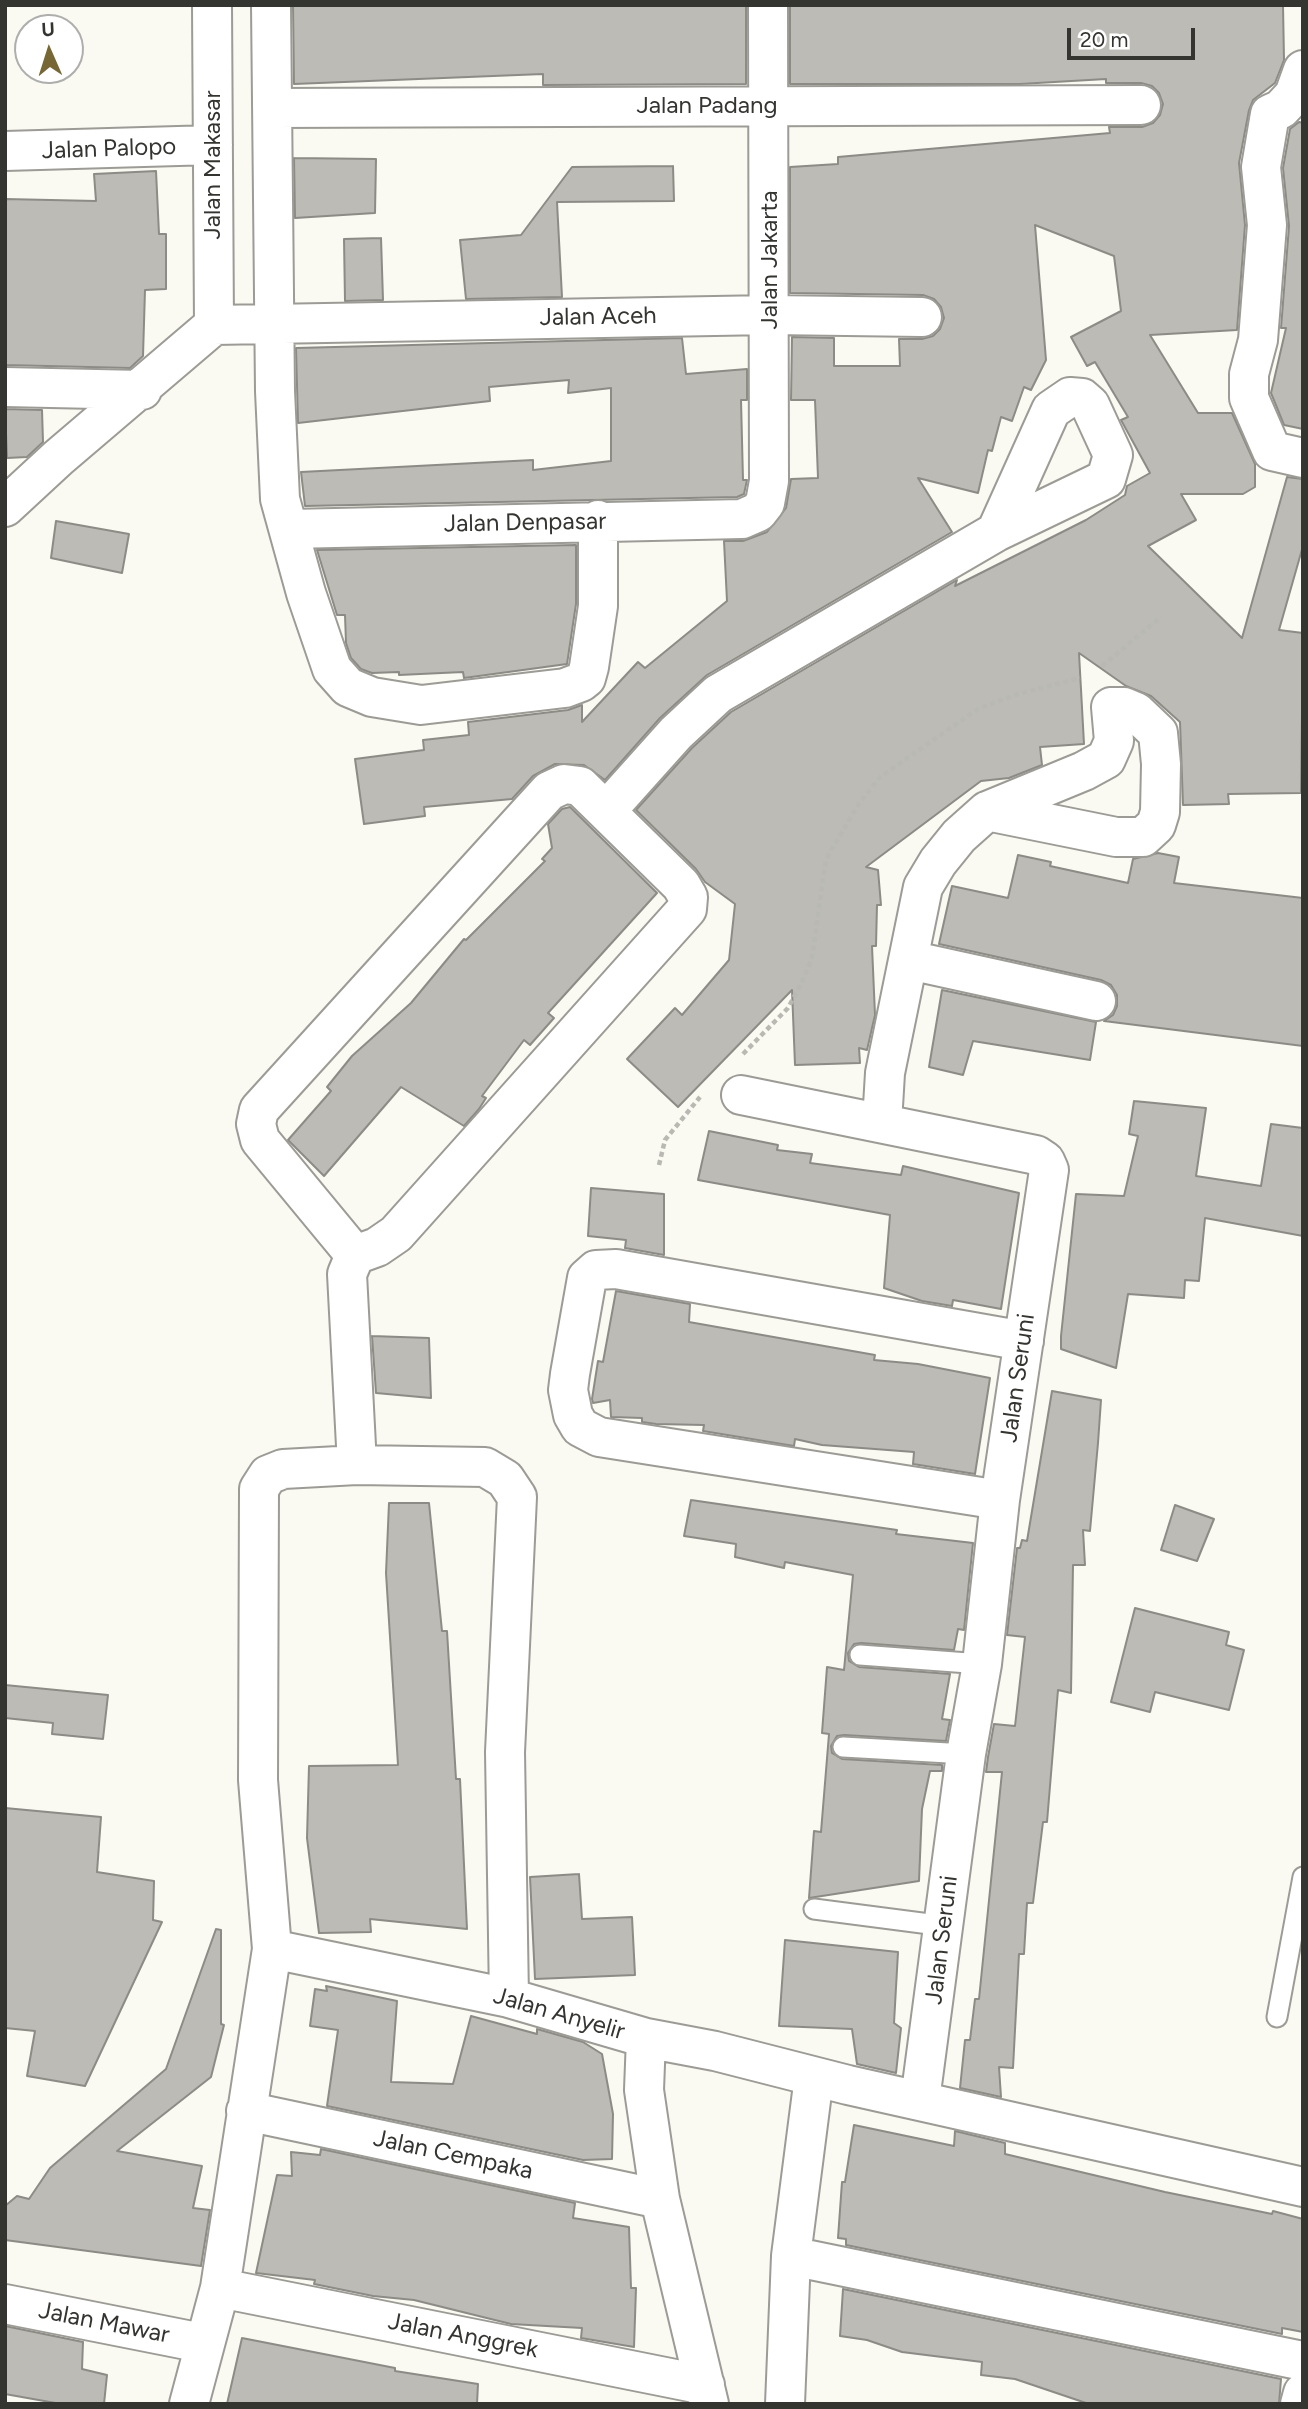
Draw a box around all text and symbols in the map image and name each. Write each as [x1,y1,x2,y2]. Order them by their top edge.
north arrow [14,14,84,84]
scale bar [1070,14,1198,58]
text: U [41,18,55,41]
text: 20 m [1080,27,1128,52]
street label: Jalan Makasar [199,90,227,240]
street label: Jalan Padang [636,92,778,120]
street label: Jalan Palopo [41,132,177,166]
street label: Jalan Jakarta [756,190,784,330]
street label: Jalan Aceh [539,302,657,332]
street label: Jalan Denpasar [444,507,606,539]
street label: Jalan Seruni [995,1312,1041,1444]
street label: Jalan Seruni [920,1874,964,2006]
street label: Jalan Anyelir [490,1982,628,2046]
street label: Jalan Cempaka [371,2124,535,2186]
street label: Jalan Mawar [36,2296,172,2350]
street label: Jalan Anggrek [386,2307,540,2365]

